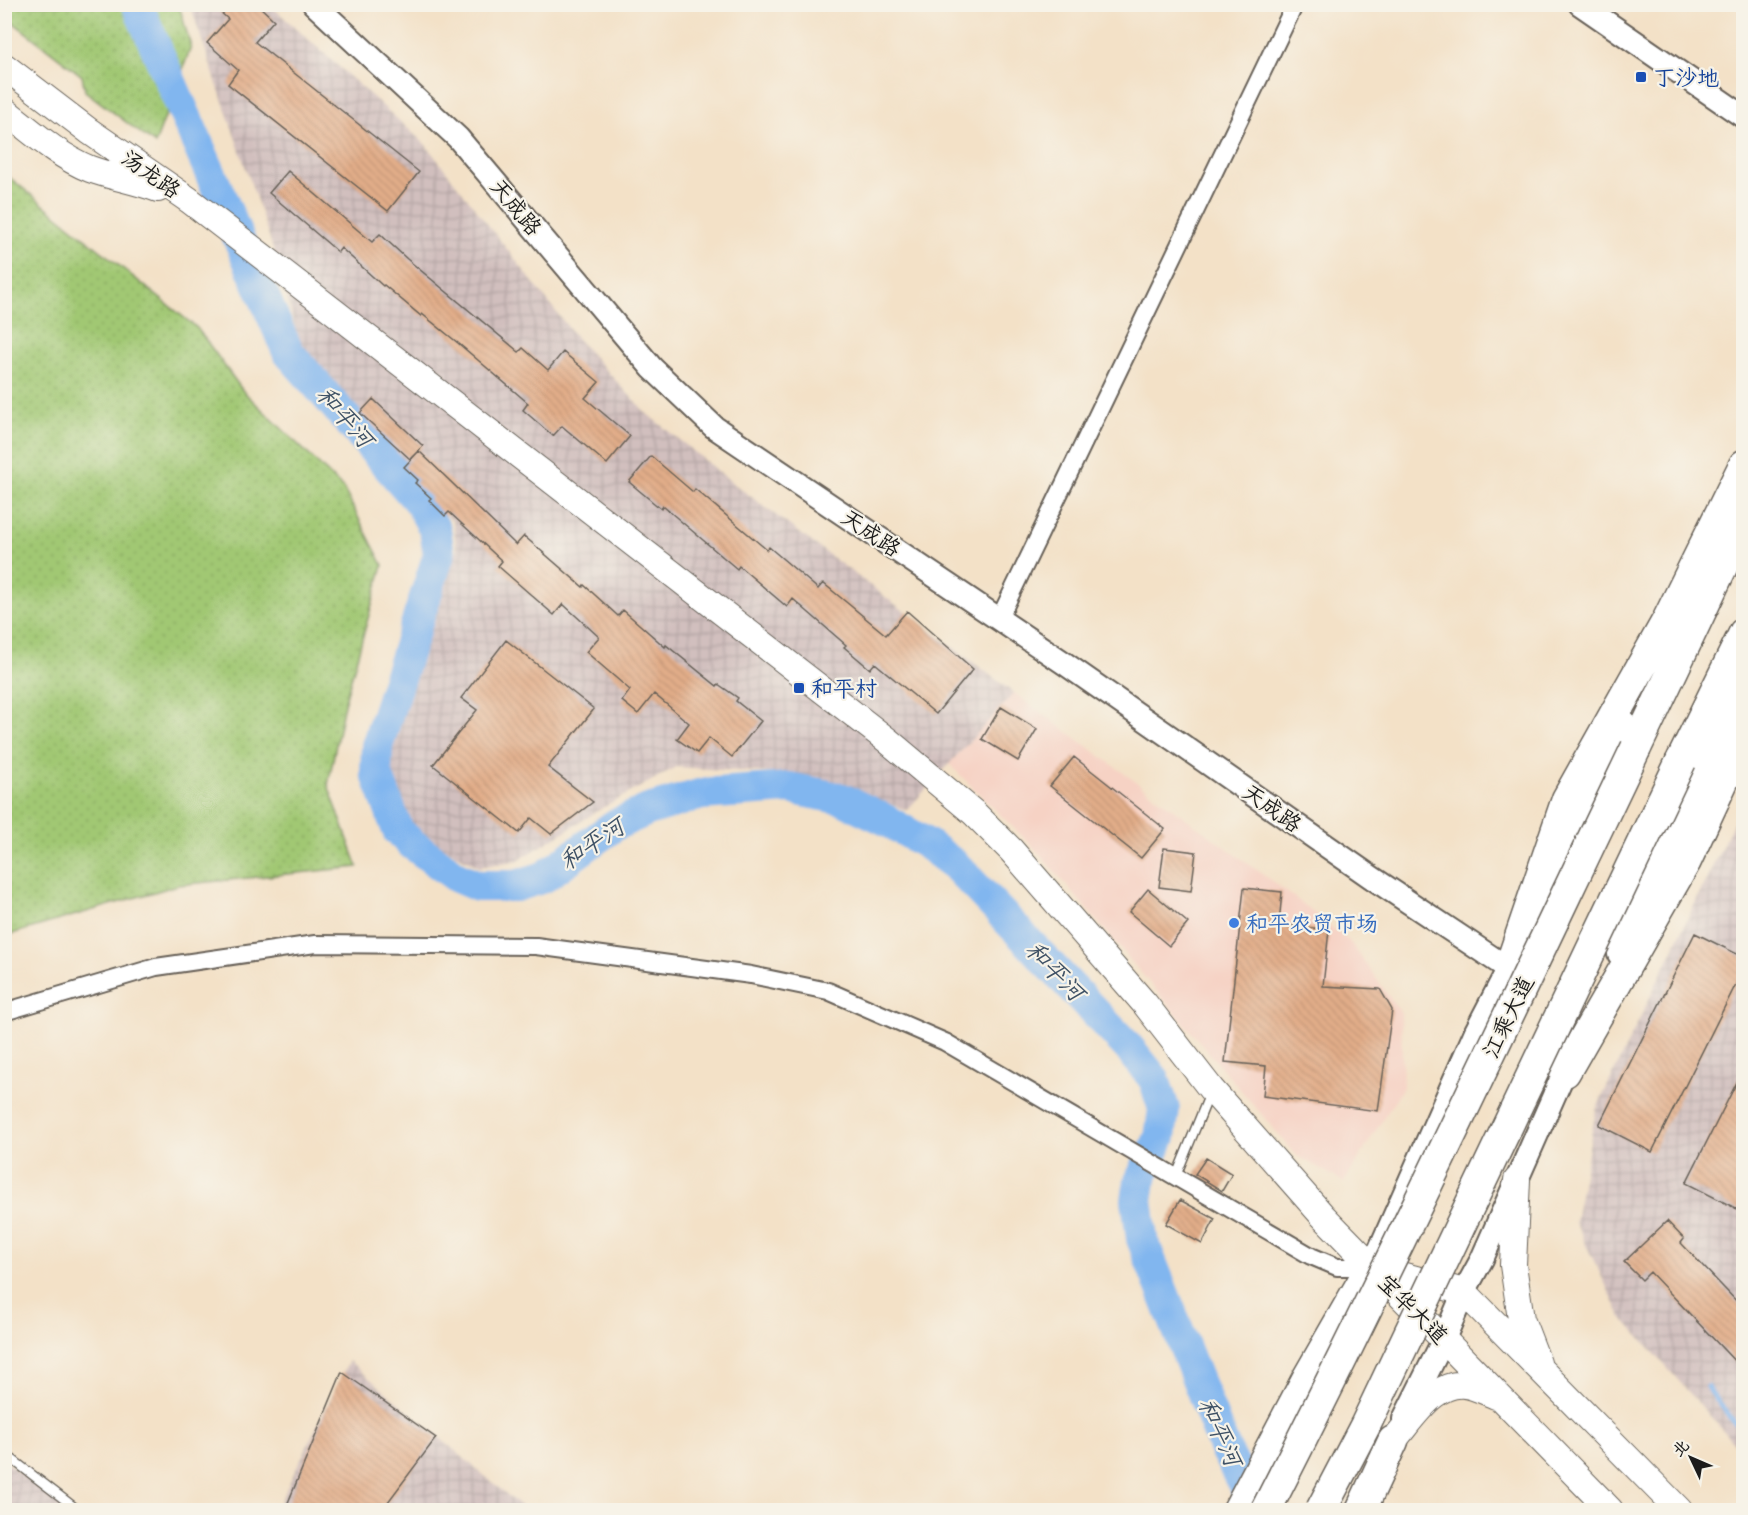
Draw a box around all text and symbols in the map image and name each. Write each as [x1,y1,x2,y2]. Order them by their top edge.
place label: 丁沙地 [1653,58,1719,97]
marker: 丁沙地 [1634,70,1648,84]
street label: 汤龙路 [113,139,189,209]
street label: 天成路 [480,169,552,245]
water label: 和平河 [306,376,387,461]
street label: 天成路 [833,498,909,568]
place label: 和平村 [811,669,877,708]
marker: 和平村 [792,681,806,695]
street label: 天成路 [1234,773,1310,843]
water label: 和平河 [550,804,637,882]
place label: 和平农贸市场 [1246,904,1378,943]
marker: 和平农贸市场 [1227,916,1241,930]
water label: 和平河 [1015,931,1098,1014]
street label: 江乘大道 [1471,969,1545,1065]
street label: 宝华大道 [1368,1264,1458,1354]
water label: 和平河 [1186,1391,1255,1477]
north arrow [1661,1428,1721,1488]
text: 北 [1665,1432,1697,1464]

